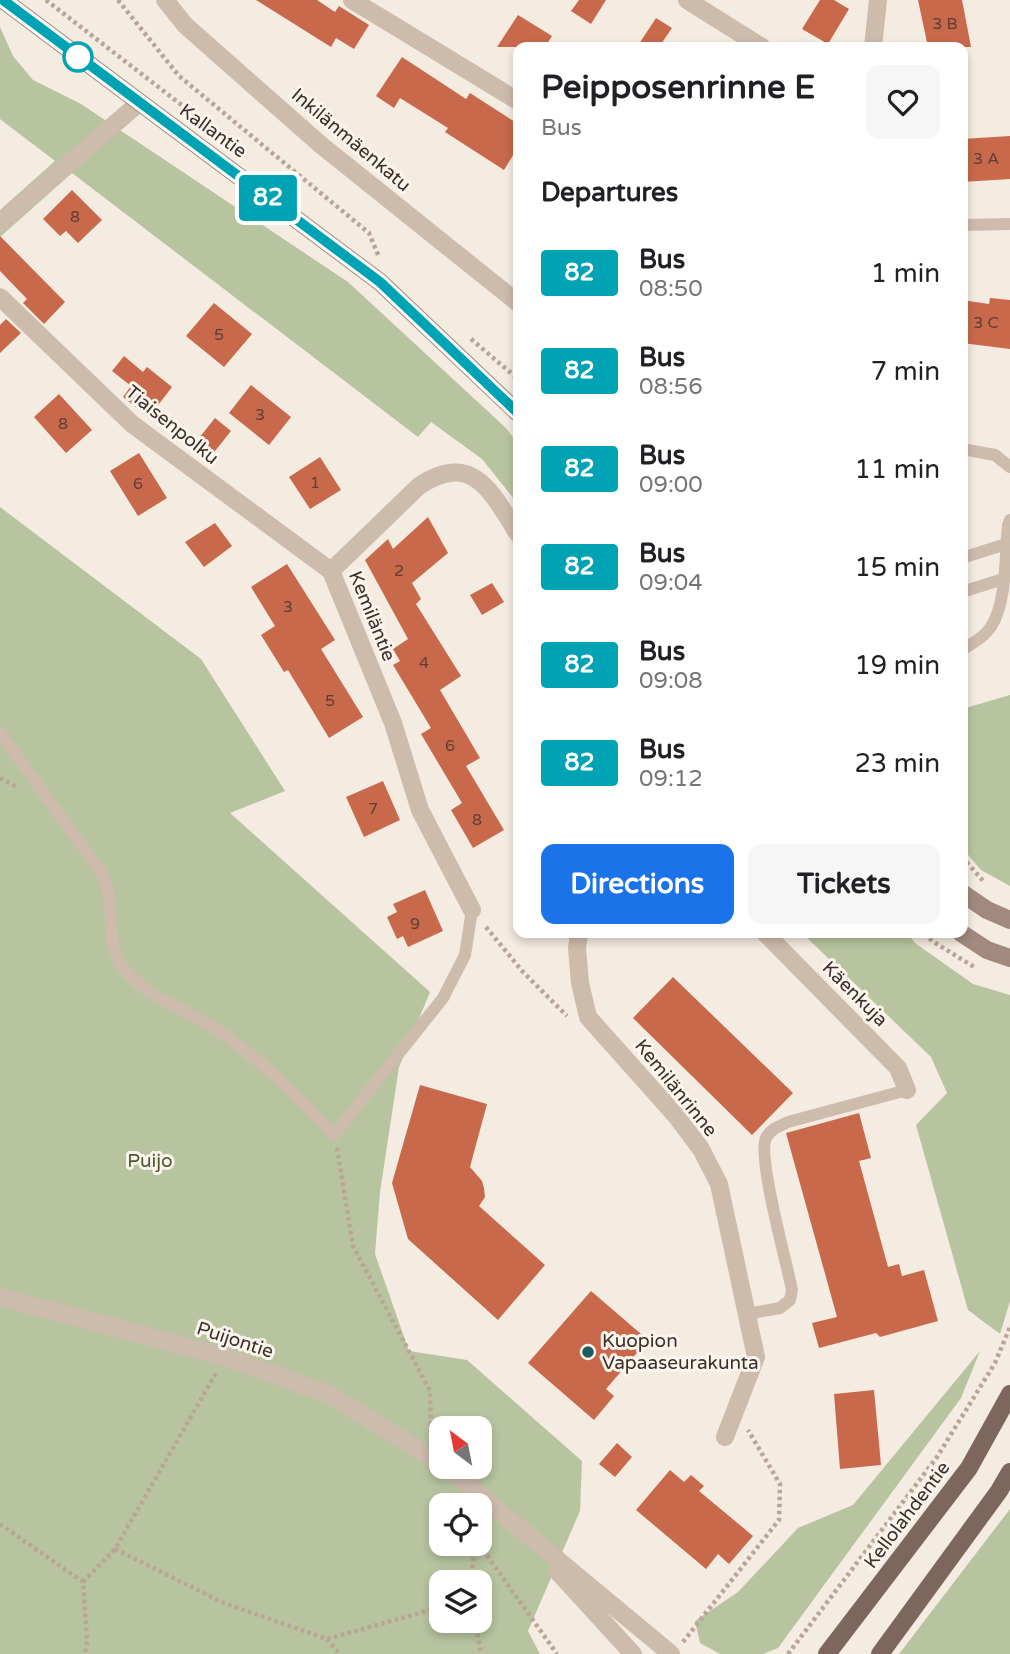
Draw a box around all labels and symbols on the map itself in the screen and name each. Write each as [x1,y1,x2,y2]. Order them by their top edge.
house number: 3 B [932,14,958,34]
unlabelled marker [63,42,93,72]
street label: Inkilänmäenkatu [287,84,415,196]
street label: Kallantie [175,99,251,163]
house number: 3 A [973,149,999,169]
line badge: 82 [236,175,300,221]
house number: 8 [70,207,80,227]
house number: 3 C [973,313,999,333]
house number: 5 [214,325,224,345]
street label: Tiaisenpolku [121,381,223,469]
house number: 3 [255,405,265,425]
house number: 8 [58,414,68,434]
house number: 1 [310,473,320,493]
house number: 6 [133,474,143,494]
house number: 2 [394,561,404,581]
street label: Kemiläntie [344,568,400,664]
house number: 3 [283,597,293,617]
house number: 4 [419,653,429,673]
house number: 5 [325,691,335,711]
house number: 6 [445,736,455,756]
house number: 7 [368,799,378,819]
house number: 8 [472,810,482,830]
house number: 9 [410,914,420,934]
street label: Käenkuja [818,957,892,1031]
street label: Kemilänrinne [630,1035,722,1141]
park label: Puijo [127,1150,173,1172]
street label: Puijontie [194,1317,276,1363]
place label: Kuopion Vapaaseurakunta [602,1330,759,1374]
marker: Kuopion Vapaaseurakunta [580,1344,596,1360]
north arrow [429,1416,492,1479]
street label: Kellolahdentie [860,1457,954,1573]

